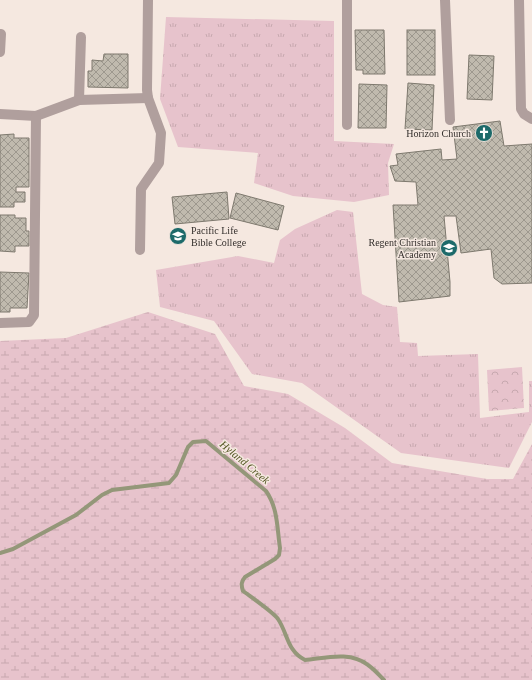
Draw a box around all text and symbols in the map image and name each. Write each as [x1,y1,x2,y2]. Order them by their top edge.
church icon: Horizon Church [474,123,494,143]
place label: Horizon Church [406,128,471,139]
place label: Pacific Life Bible College [191,225,247,248]
school or university icon: Pacific Life Bible College [168,226,188,246]
place label: Regent Christian Academy [369,237,436,260]
school or university icon: Regent Christian Academy [439,238,459,258]
water label: Hyland Creek [217,437,273,487]

